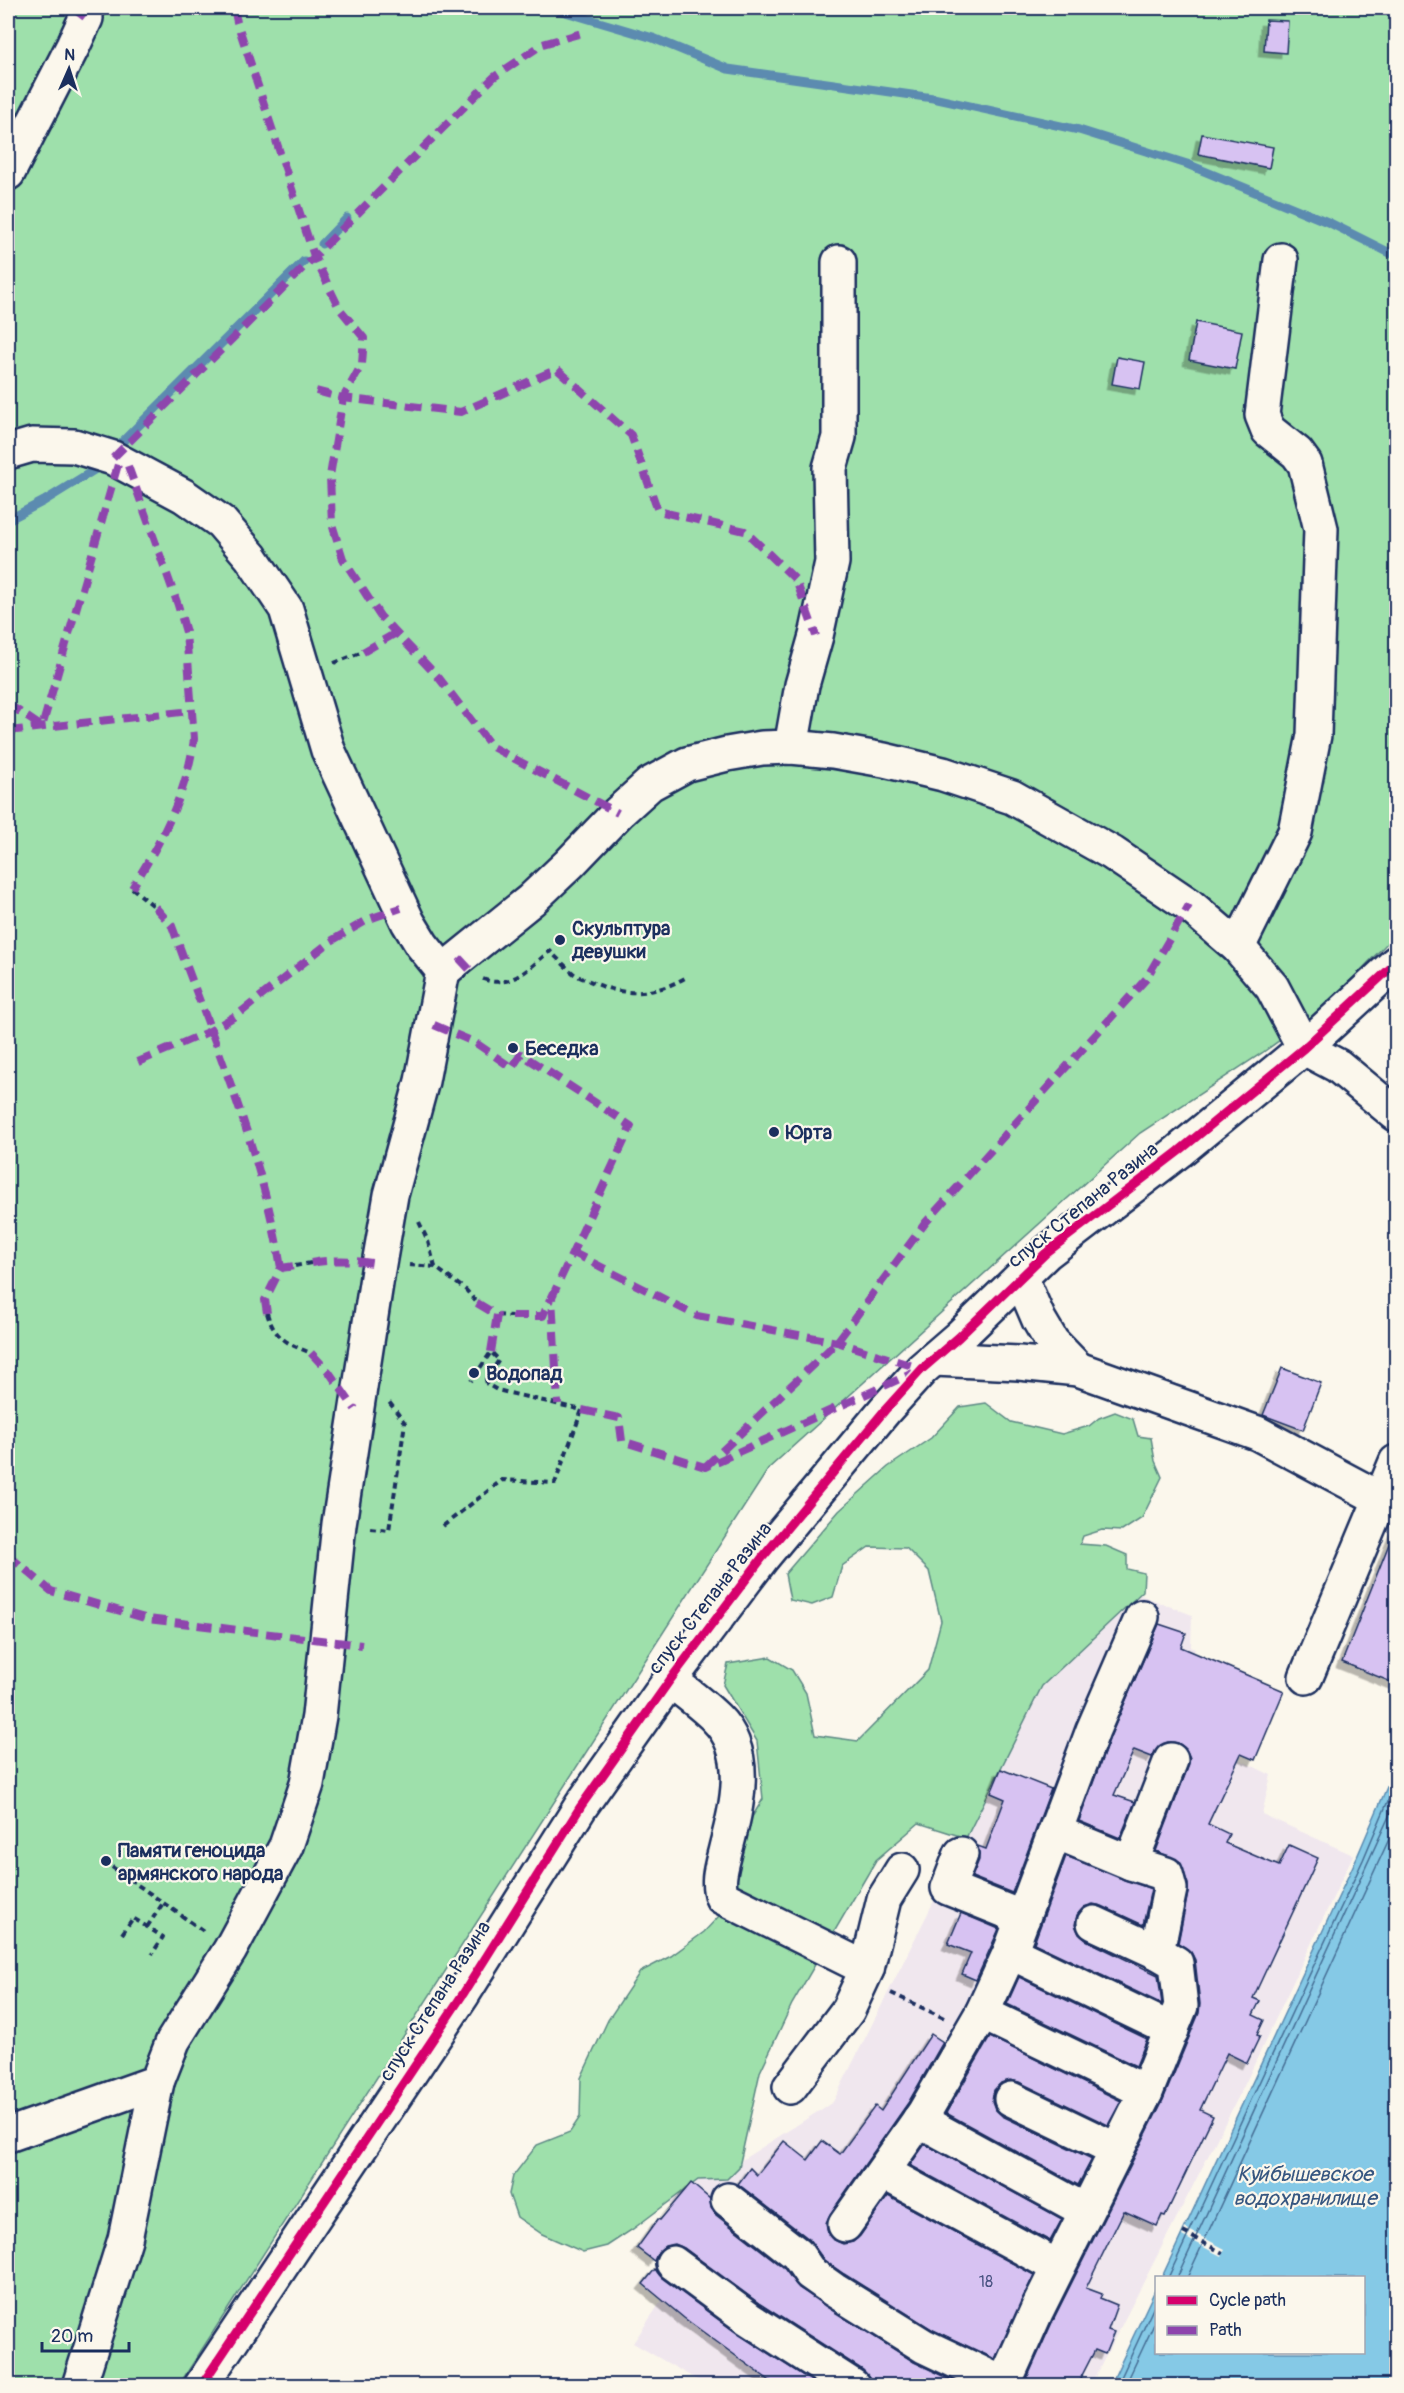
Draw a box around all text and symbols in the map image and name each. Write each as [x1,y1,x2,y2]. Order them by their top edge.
north arrow [39,39,99,99]
text: N [64,45,76,65]
place label: Скульптура девушки [571,916,670,964]
marker: Скульптура девушки [553,933,567,947]
place label: Беседка [525,1036,599,1061]
marker: Беседка [506,1041,520,1055]
place label: Юрта [785,1120,832,1145]
marker: Юрта [767,1125,781,1139]
street label: спуск Степана Разина [1003,1137,1163,1273]
place label: Водопад [486,1361,563,1386]
marker: Водопад [467,1366,481,1380]
street label: спуск Степана Разина [643,1517,777,1679]
place label: Памяти геноцида армянского народа [118,1838,283,1886]
marker: Памяти геноцида армянского народа [99,1854,113,1868]
street label: спуск Степана Разина [374,1916,496,2086]
water label: Куйбышевское водохранилище [1233,2161,1379,2212]
house number: 18 [979,2272,993,2292]
legend [1155,2276,1365,2354]
text: Cycle path [1209,2289,1286,2312]
scale bar [42,2315,129,2353]
text: Path [1209,2319,1242,2342]
text: 20 m [51,2325,93,2348]

